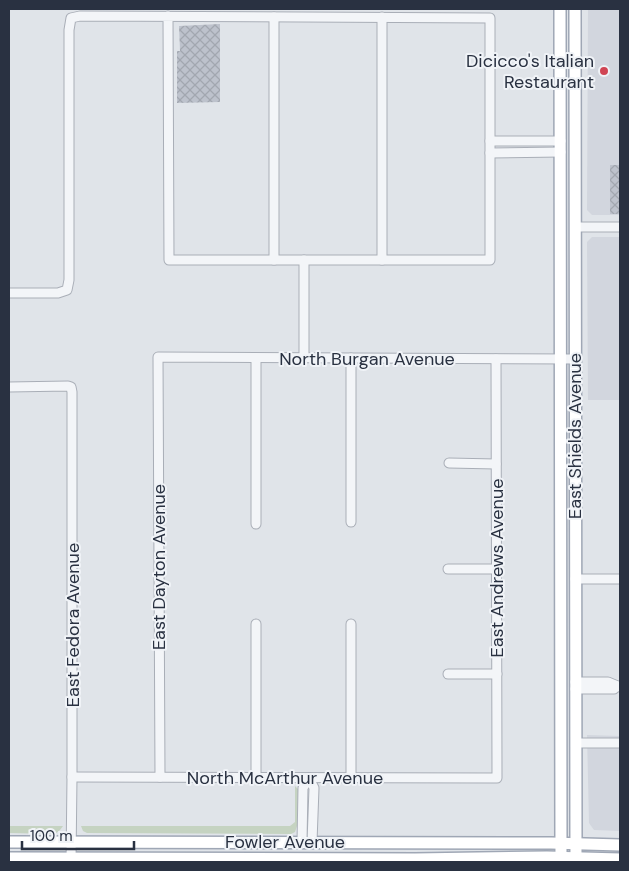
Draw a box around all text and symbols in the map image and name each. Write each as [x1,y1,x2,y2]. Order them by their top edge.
place label: Dicicco's Italian Restaurant [466,49,594,94]
marker: Dicicco's Italian Restaurant [598,65,610,77]
street label: North Burgan Avenue [279,347,455,371]
street label: East Shields Avenue [563,353,587,519]
street label: East Andrews Avenue [485,479,509,657]
street label: East Dayton Avenue [147,484,171,650]
street label: East Fedora Avenue [61,543,85,707]
street label: North McArthur Avenue [187,766,383,790]
scale bar [22,818,135,850]
text: 100 m [30,826,73,846]
street label: Fowler Avenue [225,830,345,854]

